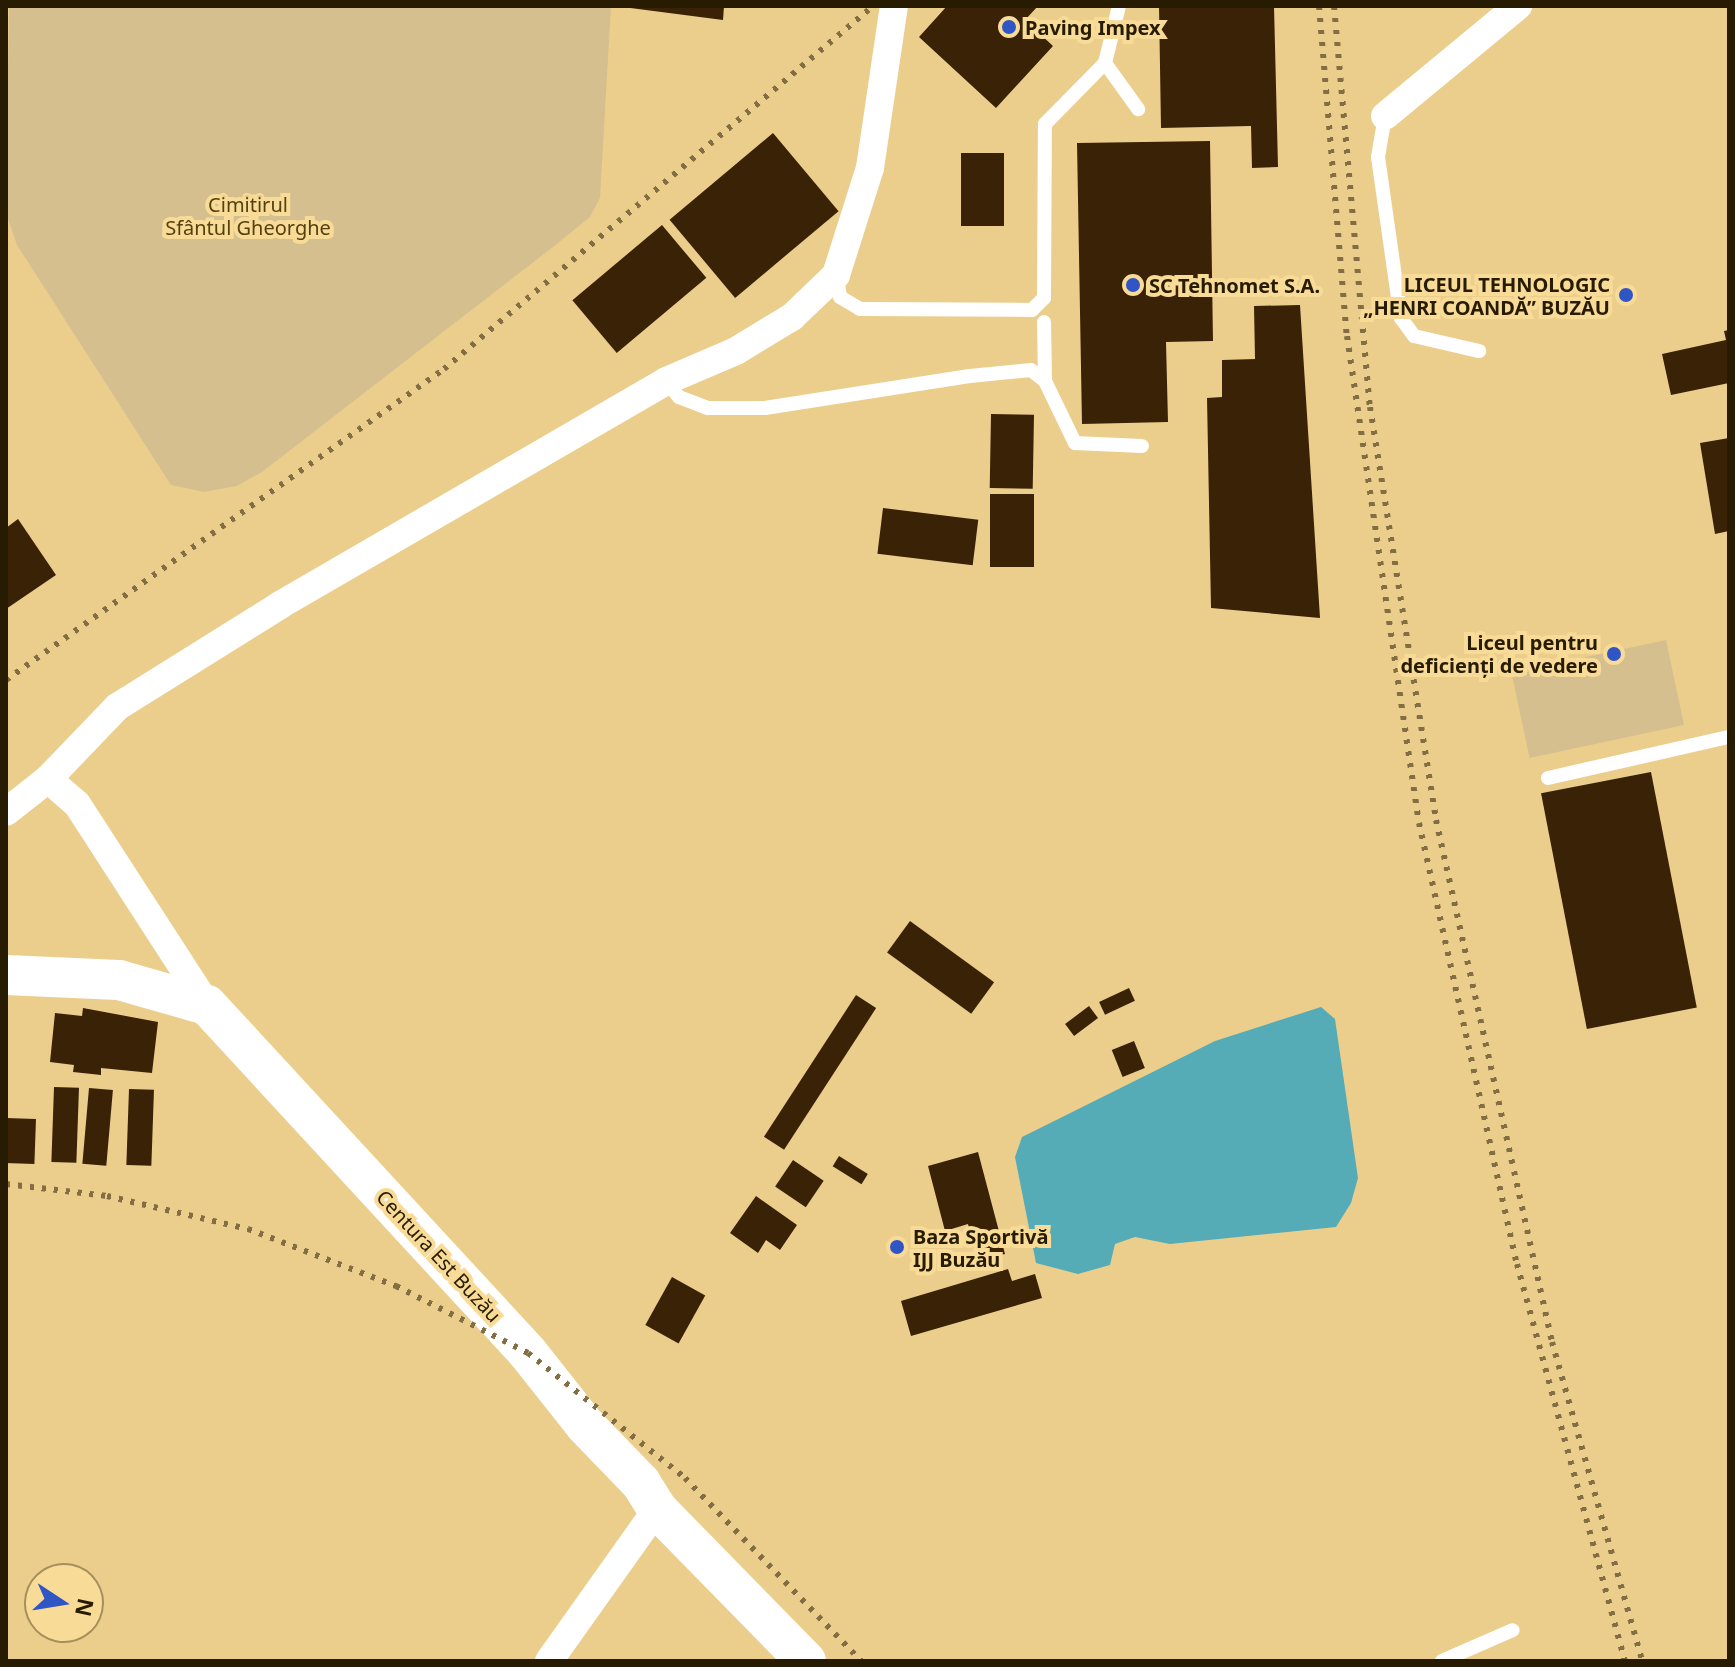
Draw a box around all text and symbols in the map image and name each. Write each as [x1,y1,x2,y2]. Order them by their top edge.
place label: Paving Impex [1025,15,1161,39]
marker: Paving Impex [1000,18,1018,36]
park label: Cimitirul Sfântul Gheorghe [165,193,331,240]
place label: LICEUL TEHNOLOGIC „HENRI COANDĂ” BUZĂU [1363,272,1610,319]
place label: SC Tehnomet S.A. [1149,273,1320,297]
marker: SC Tehnomet S.A. [1124,276,1142,294]
marker: LICEUL TEHNOLOGIC „HENRI COANDĂ” BUZĂU [1617,286,1635,304]
place label: Liceul pentru deficienți de vedere [1400,630,1598,677]
marker: Liceul pentru deficienți de vedere [1605,645,1623,663]
street label: Centura Est Buzău [372,1185,506,1327]
place label: Baza Sportivă IJJ Buzău [913,1224,1048,1271]
marker: Baza Sportivă IJJ Buzău [888,1238,906,1256]
north arrow [24,1563,104,1643]
text: N [69,1596,102,1619]

